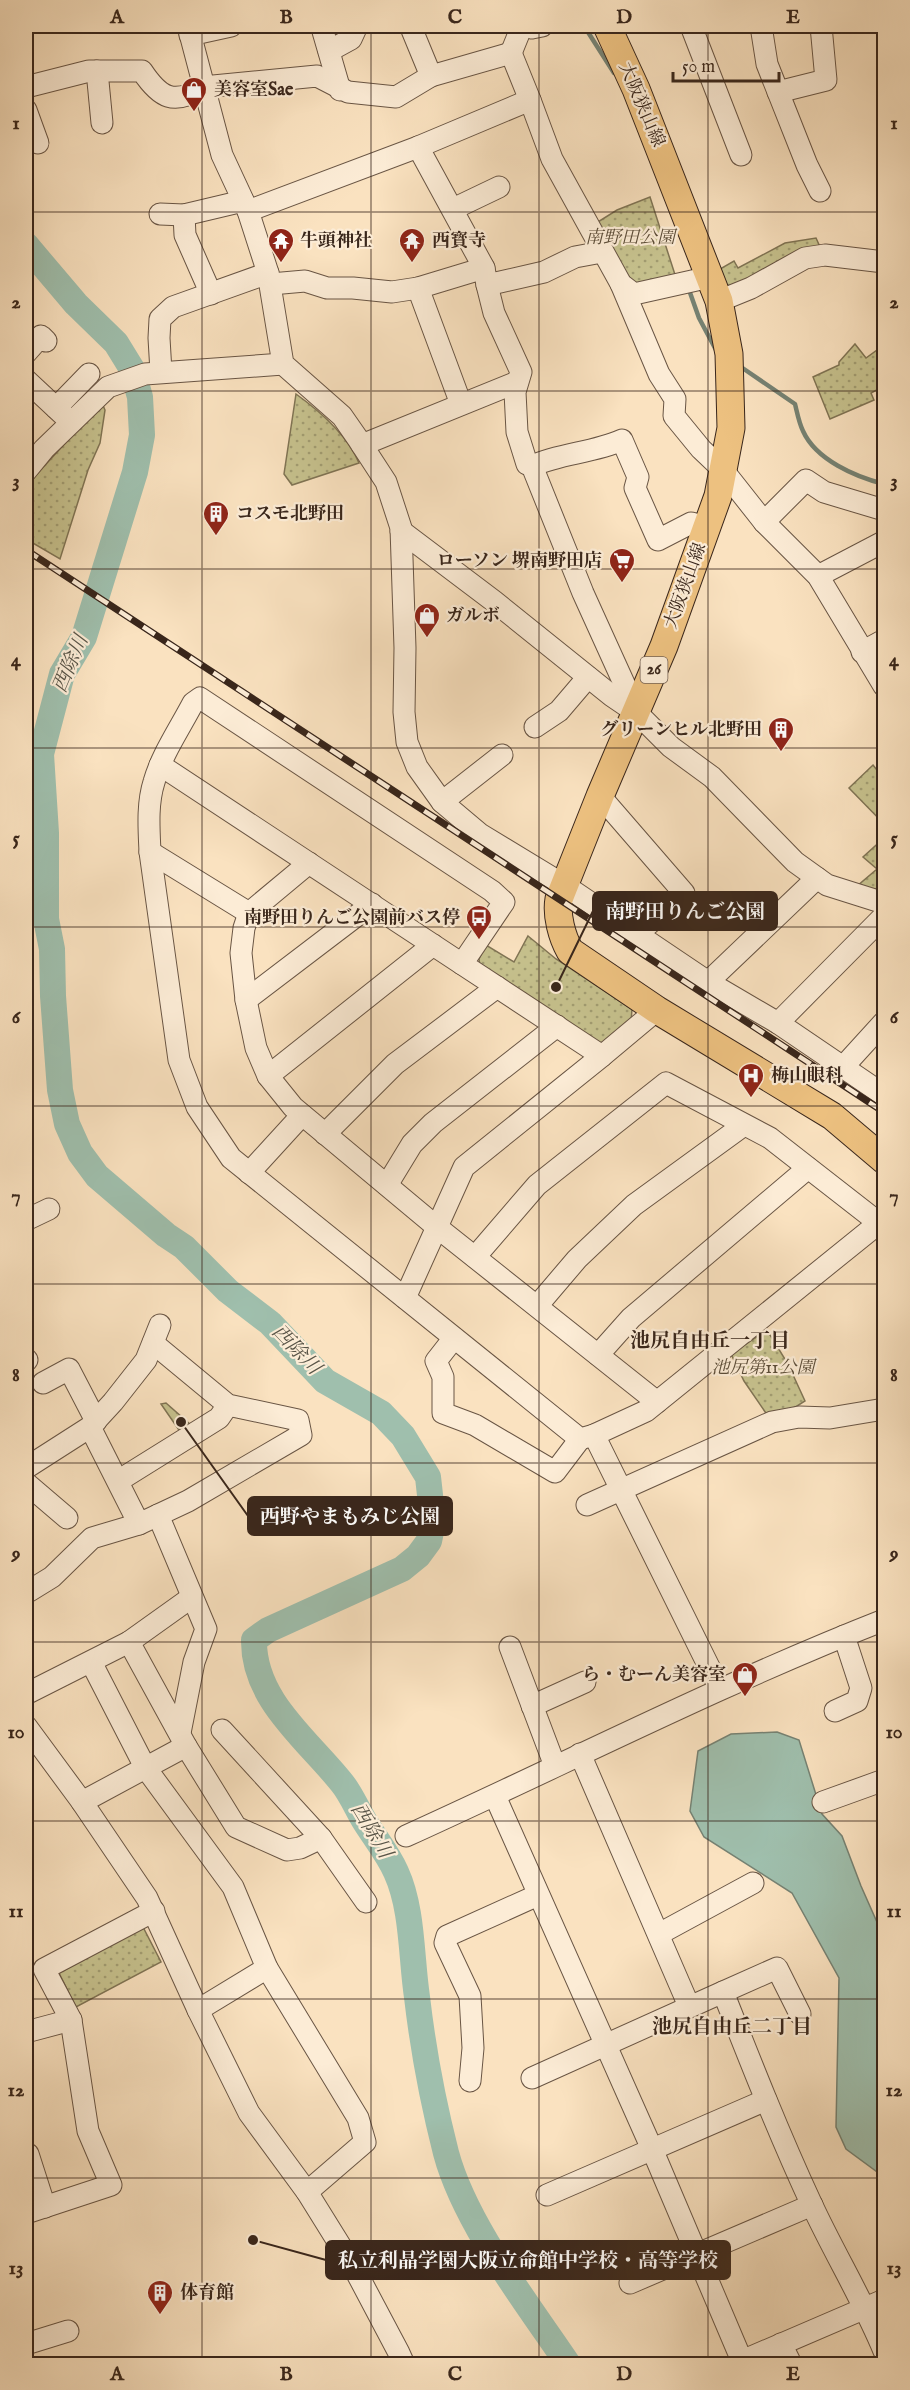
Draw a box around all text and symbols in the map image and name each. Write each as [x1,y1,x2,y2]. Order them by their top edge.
text: A [109,5,125,30]
text: B [279,5,293,30]
text: C [448,5,462,30]
text: D [616,5,632,30]
text: E [786,5,800,30]
scale bar [673,45,780,83]
text: 50 m [682,56,715,79]
street label: 大阪狭山線 [613,59,669,151]
shop icon: 美容室Sae [179,75,209,113]
place label: 美容室Sae [214,79,294,102]
text: 1 [12,111,20,136]
text: 1 [890,111,898,136]
temple icon: 牛頭神社 [266,226,296,264]
temple icon: 西寳寺 [397,226,427,264]
park label: 南野田公園 [585,227,678,250]
place label: 牛頭神社 [300,230,372,253]
place label: 西寳寺 [432,230,486,253]
text: 2 [11,290,21,315]
text: 2 [889,290,899,315]
text: 3 [12,469,20,494]
text: 3 [890,469,898,494]
building icon: コスモ北野田 [201,499,231,537]
place label: コスモ北野田 [236,503,344,526]
street label: 大阪狭山線 [660,540,712,632]
supermarket icon: ローソン 堺南野田店 [607,546,637,584]
place label: ローソン 堺南野田店 [437,550,602,573]
shop icon: ガルボ [412,601,442,639]
place label: ガルボ [446,605,500,628]
water label: 西除川 [48,630,95,696]
text: 4 [11,648,22,673]
text: 4 [889,648,900,673]
road number: 26 [640,657,668,683]
building icon: グリーンヒル北野田 [766,715,796,753]
place label: グリーンヒル北野田 [600,719,762,742]
text: 5 [12,826,20,851]
text: 5 [890,826,898,851]
callout: 南野田りんご公園 [593,892,777,930]
text: 南野田りんご公園 [605,900,765,925]
bus stop icon: 南野田りんご公園前バス停 [464,903,494,941]
place label: 南野田りんご公園前バス停 [244,907,461,930]
text: 6 [12,1005,22,1030]
text: 6 [890,1005,900,1030]
hospital icon: 梅山眼科 [736,1061,766,1099]
place label: 梅山眼科 [771,1065,843,1088]
text: 7 [11,1184,21,1209]
text: 7 [889,1184,899,1209]
water label: 西除川 [266,1320,327,1382]
district label: 池尻自由丘一丁目 [630,1329,790,1354]
park label: 池尻第11公園 [712,1357,817,1380]
text: 8 [12,1363,20,1388]
text: 8 [890,1363,898,1388]
callout: 西野やまもみじ公園 [248,1497,452,1535]
text: 西野やまもみじ公園 [260,1505,440,1530]
text: 9 [11,1541,21,1566]
text: 9 [889,1541,899,1566]
shop icon: ら・むーん美容室 [730,1660,760,1698]
place label: ら・むーん美容室 [582,1664,726,1687]
text: 10 [7,1720,25,1745]
text: 10 [885,1720,903,1745]
water label: 西除川 [345,1799,398,1865]
text: 11 [9,1899,23,1924]
text: 11 [887,1899,901,1924]
district label: 池尻自由丘二丁目 [652,2015,812,2040]
text: 12 [8,2078,25,2103]
text: 12 [886,2078,903,2103]
callout: 私立利晶学園大阪立命館中学校・高等学校 [326,2241,730,2279]
text: 私立利晶学園大阪立命館中学校・高等学校 [338,2249,718,2274]
text: 13 [9,2256,23,2281]
text: 13 [887,2256,901,2281]
building icon: 体育館 [145,2278,175,2316]
place label: 体育館 [180,2282,234,2305]
text: A [109,2362,125,2387]
text: B [279,2362,293,2387]
text: C [448,2362,462,2387]
text: D [616,2362,632,2387]
text: E [786,2362,800,2387]

